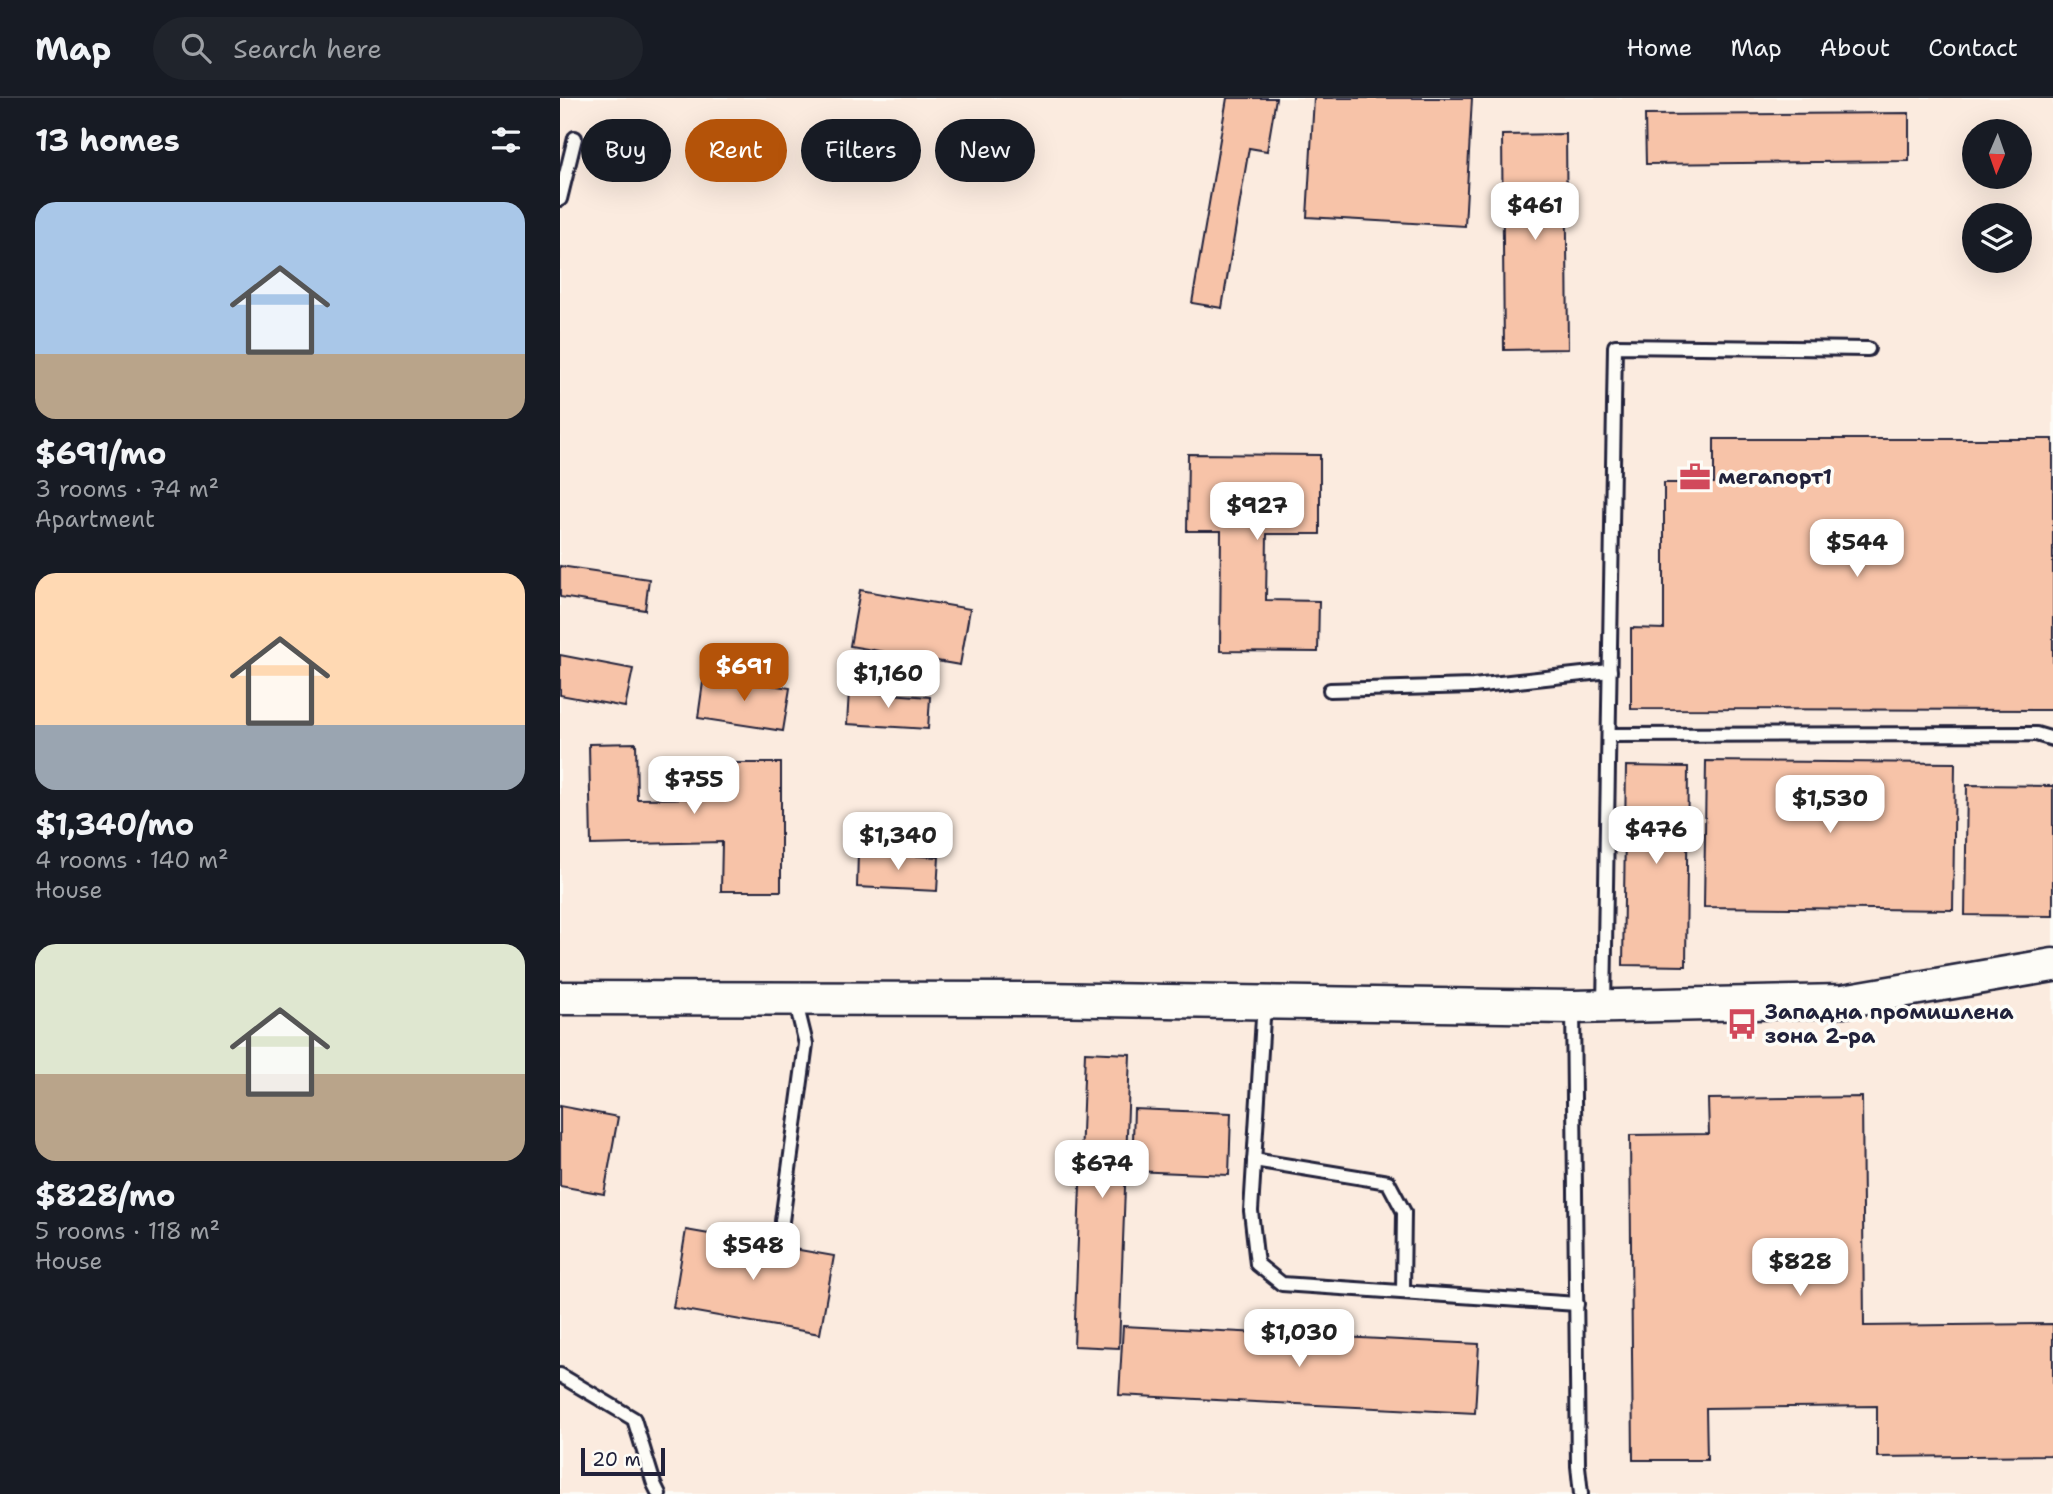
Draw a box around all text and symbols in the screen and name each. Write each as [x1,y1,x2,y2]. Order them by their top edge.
search box [153,17,643,80]
text: Map [35,26,111,71]
icon: search [177,29,215,67]
text: Search here [233,31,382,66]
text: Home [1626,32,1692,64]
text: Map [1730,32,1782,64]
text: About [1820,32,1890,64]
text: Contact [1928,32,2018,64]
chip: Buy [581,119,671,182]
chip: Rent [685,119,787,182]
chip: Filters [801,119,921,182]
chip: New [935,119,1035,182]
north arrow [1962,119,2032,189]
map controls [1962,119,2032,273]
text: 13 homes [35,120,180,161]
icon: filters [487,121,525,159]
pin: $461 [1494,183,1576,242]
text: $461 [1507,190,1563,220]
button: layers [1962,203,2032,273]
icon: home [217,247,343,373]
text: $691/mo [35,433,166,474]
office icon: мегапорт1 [1678,460,1712,494]
place label: мегапорт1 [1718,463,1832,491]
text: 3 rooms · 74 m² [35,474,219,504]
pin: $927 [1216,482,1298,542]
text: $927 [1226,490,1288,520]
text: Apartment [35,504,155,534]
pin: $544 [1816,519,1898,579]
text: $544 [1826,527,1888,557]
icon: home [217,618,343,744]
pin: $691 [703,644,785,703]
pin: $1,160 [831,650,945,710]
text: $691 [716,651,773,681]
text: $1,160 [853,658,923,688]
pin: $755 [653,756,735,816]
text: $755 [664,764,724,794]
pin: $1,530 [1773,776,1887,835]
text: $1,530 [1792,783,1868,813]
text: $1,340/mo [35,804,194,845]
pin: $476 [1615,806,1697,866]
pin: $1,340 [841,812,955,872]
text: $476 [1625,814,1687,844]
text: $1,340 [859,820,937,850]
text: 4 rooms · 140 m² [35,845,229,875]
text: House [35,875,103,905]
icon: home [217,989,343,1115]
place label: Западна промишлена зона 2-ра [1765,998,2014,1050]
bus stop icon: Западна промишлена зона 2-ра [1725,1007,1759,1041]
pin: $674 [1061,1140,1143,1200]
text: $674 [1071,1148,1133,1178]
text: $828/mo [35,1175,176,1216]
text: 5 rooms · 118 m² [35,1216,220,1246]
pin: $548 [712,1222,794,1282]
text: $548 [722,1230,784,1260]
pin: $828 [1759,1238,1841,1298]
text: House [35,1246,103,1276]
text: $828 [1768,1246,1832,1276]
pin: $1,030 [1242,1310,1356,1369]
text: $1,030 [1260,1317,1338,1347]
scale bar [581,1445,665,1477]
text: 20 m [592,1447,641,1472]

